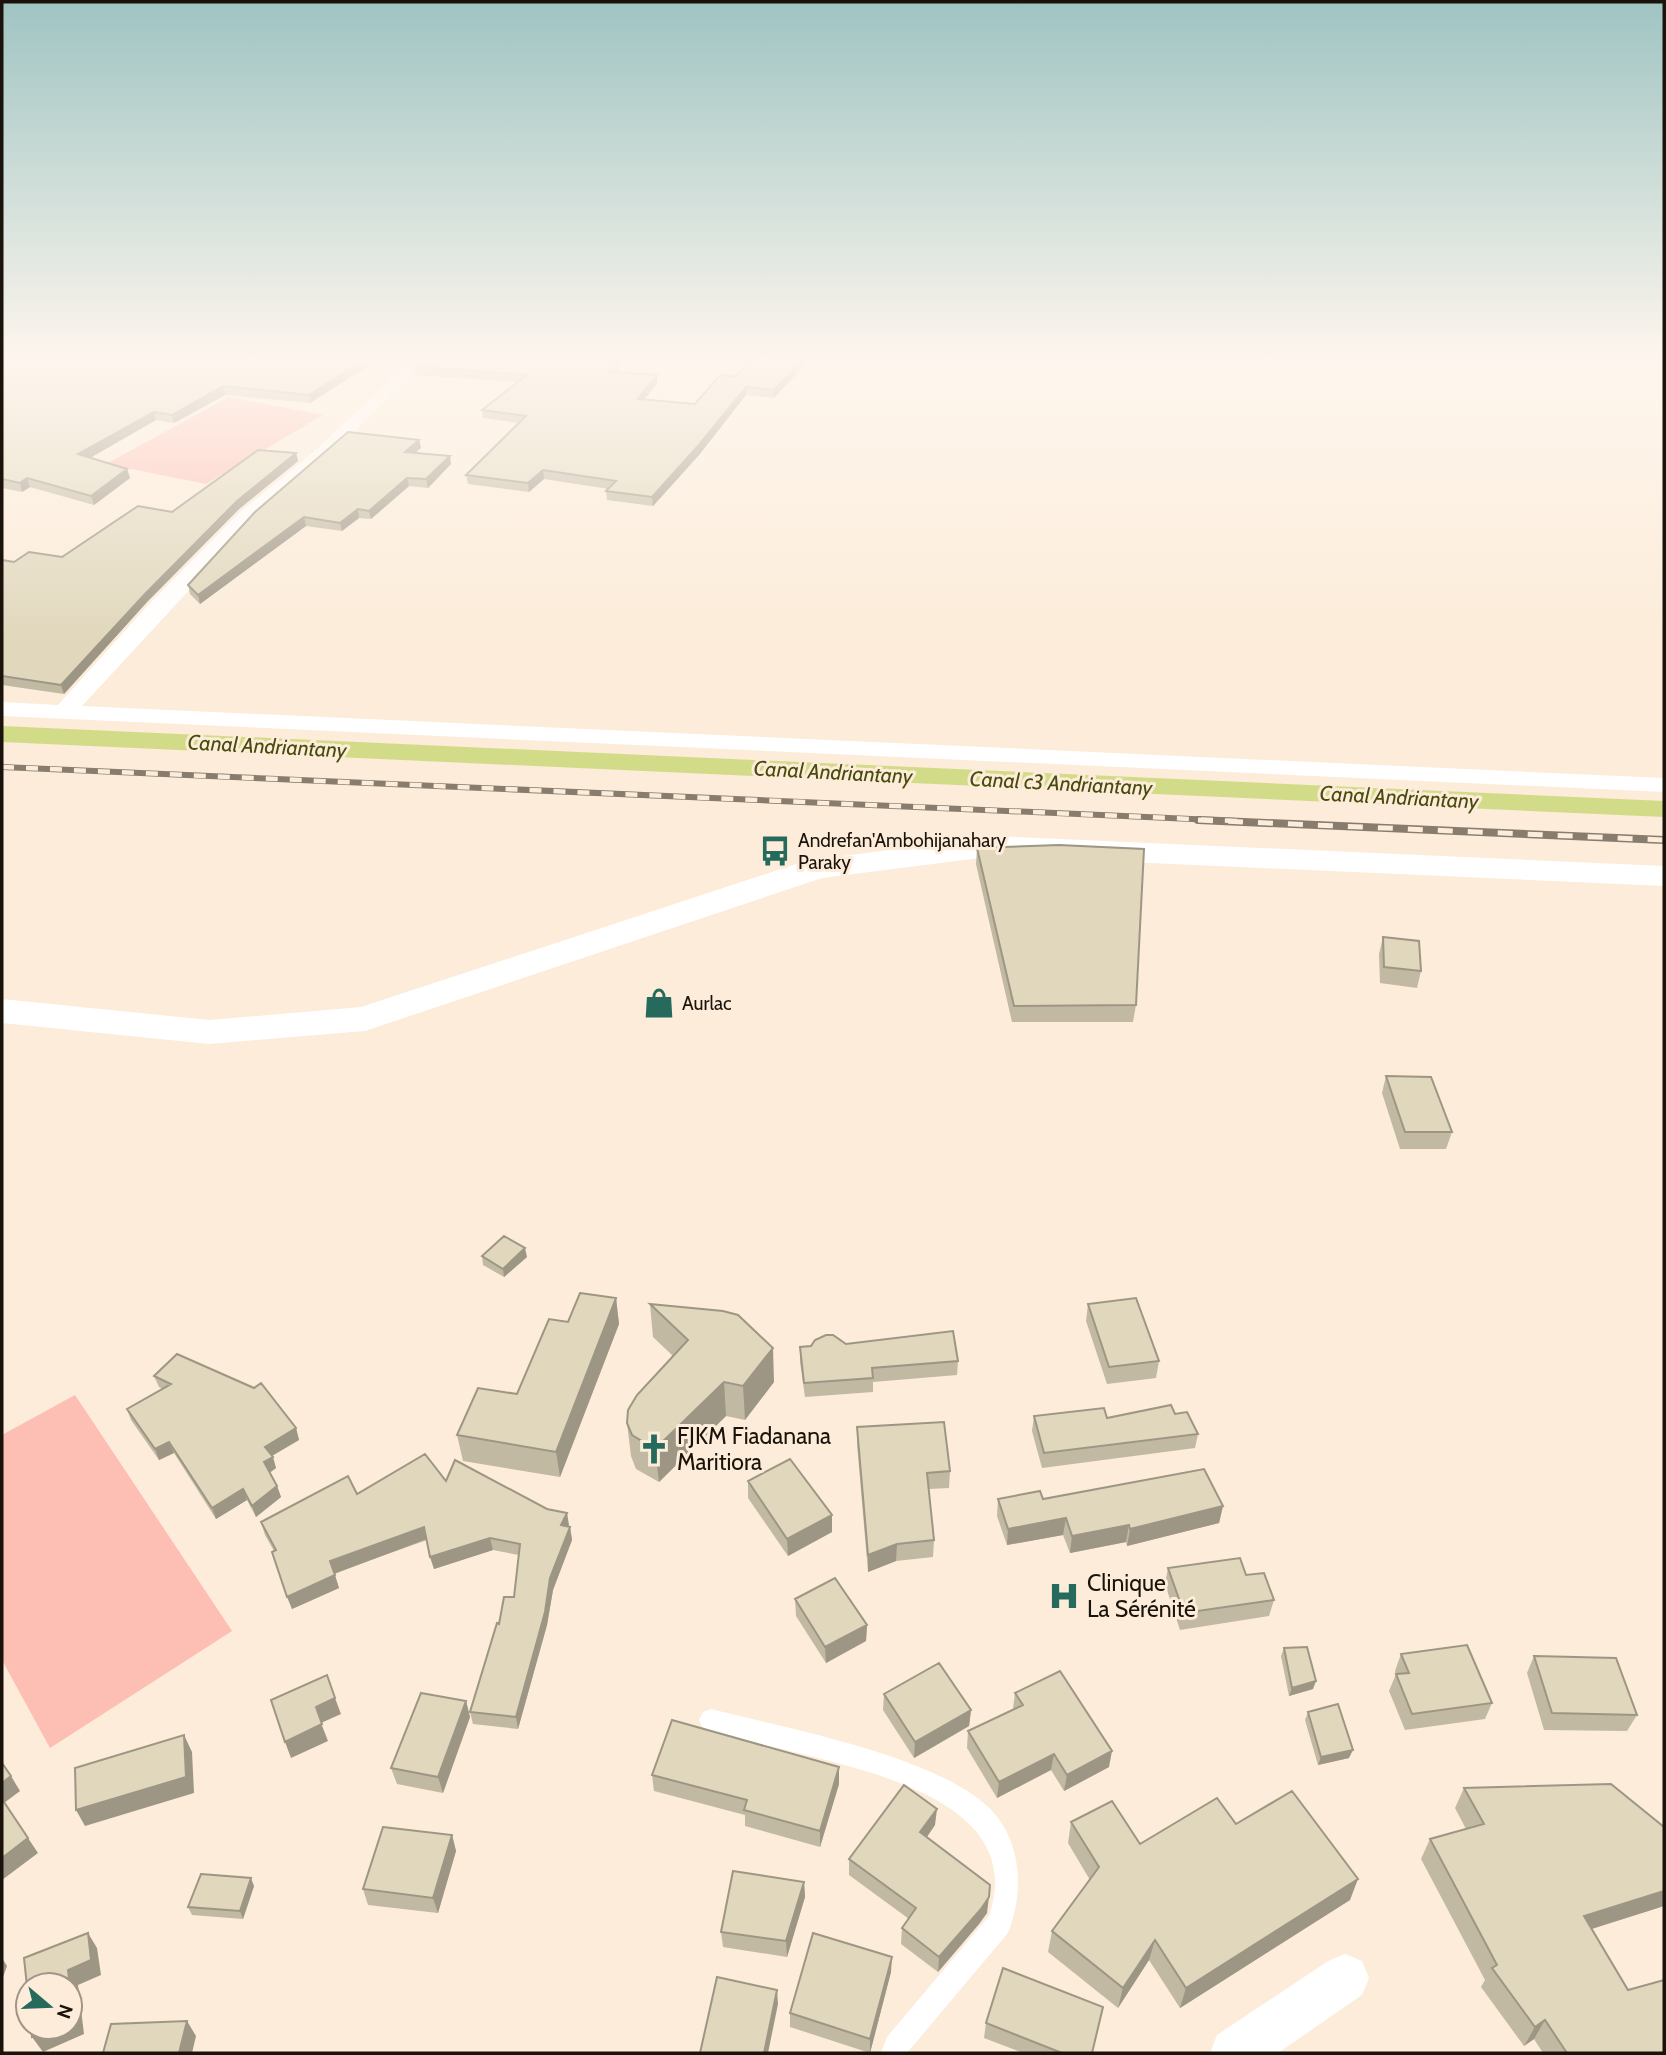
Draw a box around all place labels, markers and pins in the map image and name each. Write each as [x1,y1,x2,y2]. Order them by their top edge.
place label: Andrefan'Ambohijanahary Paraky [798,829,1006,874]
bus stop icon: Andrefan'Ambohijanahary Paraky [758,834,792,868]
shop icon: Aurlac [642,986,676,1020]
place label: Aurlac [682,992,732,1015]
place label: FJKM Fiadanana Maritiora [677,1422,831,1476]
church icon: FJKM Fiadanana Maritiora [637,1432,671,1466]
place label: Clinique La Sérénité [1087,1569,1196,1623]
hospital icon: Clinique La Sérénité [1047,1579,1081,1613]

